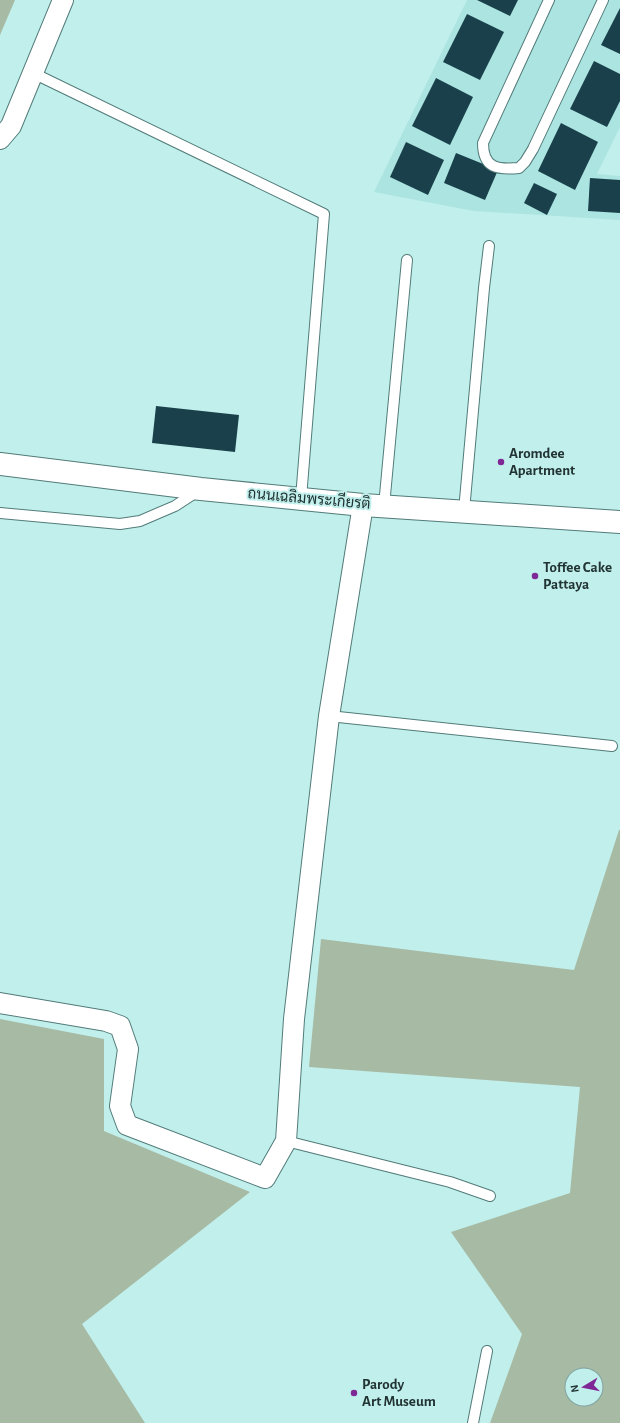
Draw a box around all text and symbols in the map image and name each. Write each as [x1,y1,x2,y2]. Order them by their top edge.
place label: Aromdee Apartment [509,446,575,478]
marker: Aromdee Apartment [496,457,506,467]
street label: ถนนเฉลิมพระเกียรติ [247,483,371,512]
place label: Toffee Cake Pattaya [543,560,612,592]
marker: Toffee Cake Pattaya [530,571,540,581]
north arrow [564,1367,604,1407]
place label: Parody Art Museum [362,1377,436,1409]
text: N [569,1384,581,1393]
marker: Parody Art Museum [349,1388,359,1398]

